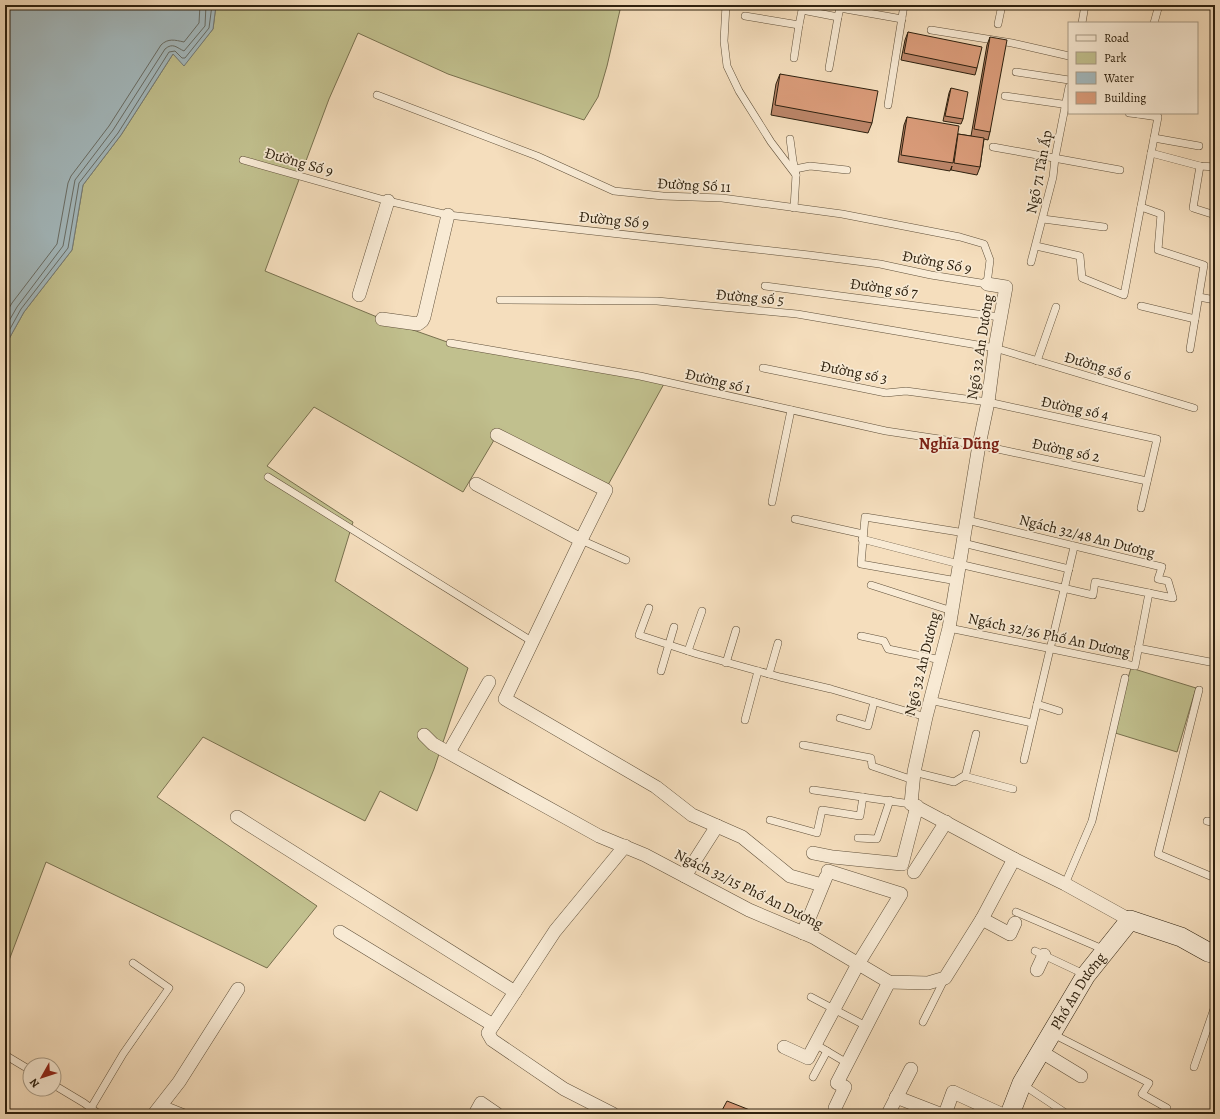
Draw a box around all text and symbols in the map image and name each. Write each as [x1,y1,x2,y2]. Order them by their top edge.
legend [1068,22,1198,114]
text: Road [1104,30,1130,46]
text: Park [1104,50,1127,66]
text: Water [1103,70,1134,86]
text: Building [1104,90,1146,106]
street label: Ngõ 71 Tân Ấp [1021,128,1057,216]
street label: Đường Số 9 [262,143,336,181]
street label: Đường Số 11 [657,173,731,197]
street label: Đường Số 9 [578,206,650,234]
street label: Đường Số 9 [901,245,974,279]
street label: Đường số 7 [849,273,920,303]
street label: Đường số 5 [715,284,785,310]
street label: Ngõ 32 An Dương [962,292,998,401]
street label: Đường số 6 [1062,347,1134,385]
street label: Đường số 3 [819,356,889,388]
street label: Đường số 1 [683,364,753,398]
street label: Đường số 4 [1039,391,1111,425]
district label: Nghĩa Dũng [919,433,1000,455]
street label: Đường số 2 [1030,433,1102,467]
street label: Ngách 32/48 An Dương [1017,509,1158,563]
street label: Ngách 32/36 Phố An Dương [966,608,1132,662]
street label: Ngõ 32 An Dương [899,609,945,718]
street label: Ngách 32/15 Phố An Dương [671,844,827,934]
street label: Phố An Dương [1046,948,1111,1034]
north arrow [22,1057,62,1097]
text: N [26,1075,43,1091]

